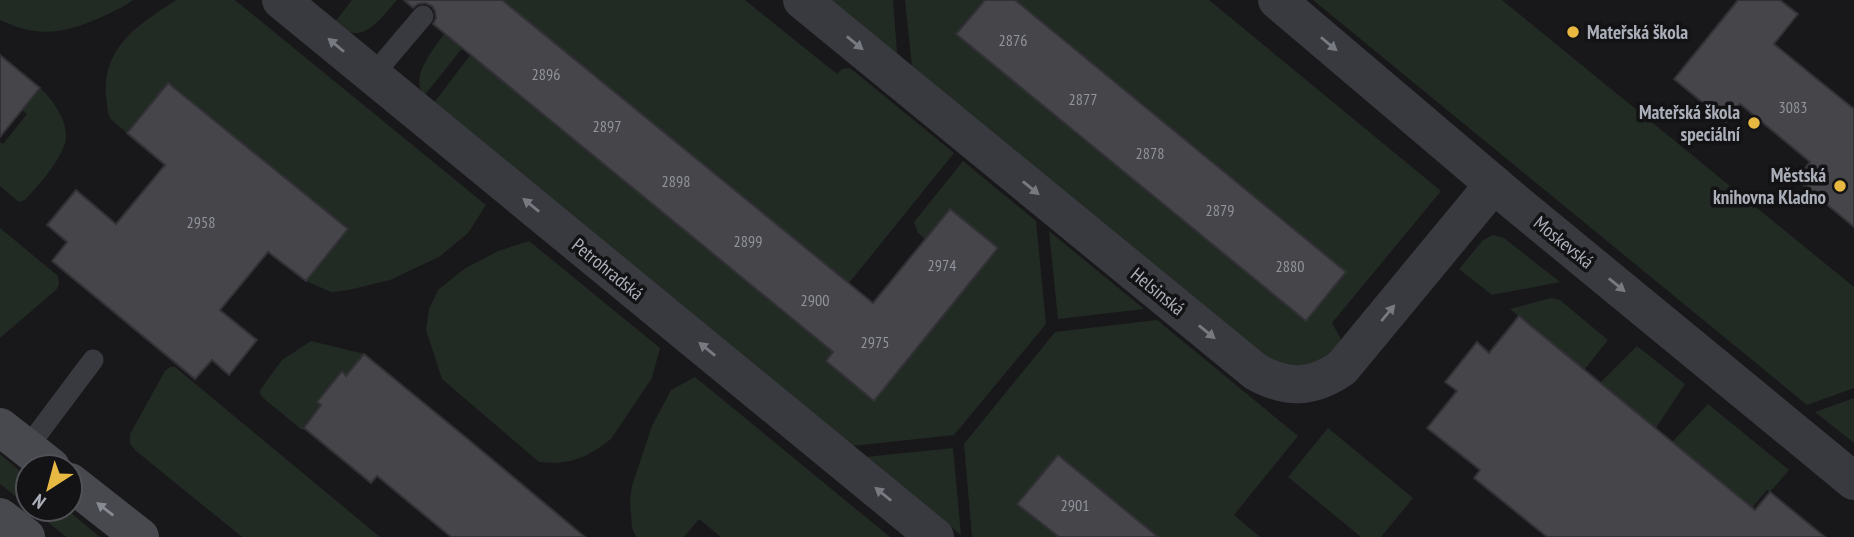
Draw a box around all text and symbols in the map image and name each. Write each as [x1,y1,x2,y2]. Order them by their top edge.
place label: Mateřská škola [1587,20,1688,44]
marker: Mateřská škola [1565,24,1581,40]
house number: 2876 [999,30,1027,50]
one-way arrow [846,36,864,51]
one-way arrow [1321,36,1338,51]
one-way arrow [328,38,345,53]
house number: 2896 [532,64,560,84]
house number: 2877 [1069,89,1097,109]
house number: 3083 [1779,97,1807,117]
place label: Mateřská škola speciální [1639,100,1741,146]
marker: Mateřská škola speciální [1746,115,1762,131]
house number: 2897 [593,116,621,136]
house number: 2878 [1136,143,1164,163]
place label: Městská knihovna Kladno [1713,163,1826,209]
house number: 2898 [662,171,690,191]
marker: Městská knihovna Kladno [1832,178,1848,194]
one-way arrow [1022,180,1040,195]
one-way arrow [522,198,539,213]
house number: 2879 [1206,200,1234,220]
street label: Moskevská [1529,211,1599,273]
house number: 2958 [187,212,215,232]
house number: 2899 [734,231,762,251]
street label: Petrohradská [567,233,649,305]
house number: 2974 [928,255,956,275]
house number: 2880 [1276,256,1304,276]
street label: Helsinská [1126,262,1190,320]
one-way arrow [1607,277,1625,292]
house number: 2900 [801,290,829,310]
one-way arrow [1380,305,1395,322]
one-way arrow [1198,324,1216,339]
house number: 2975 [861,332,889,352]
one-way arrow [698,342,716,357]
north arrow [14,453,84,523]
one-way arrow [874,487,891,502]
text: N [28,489,50,514]
house number: 2901 [1061,495,1089,515]
one-way arrow [96,503,114,517]

